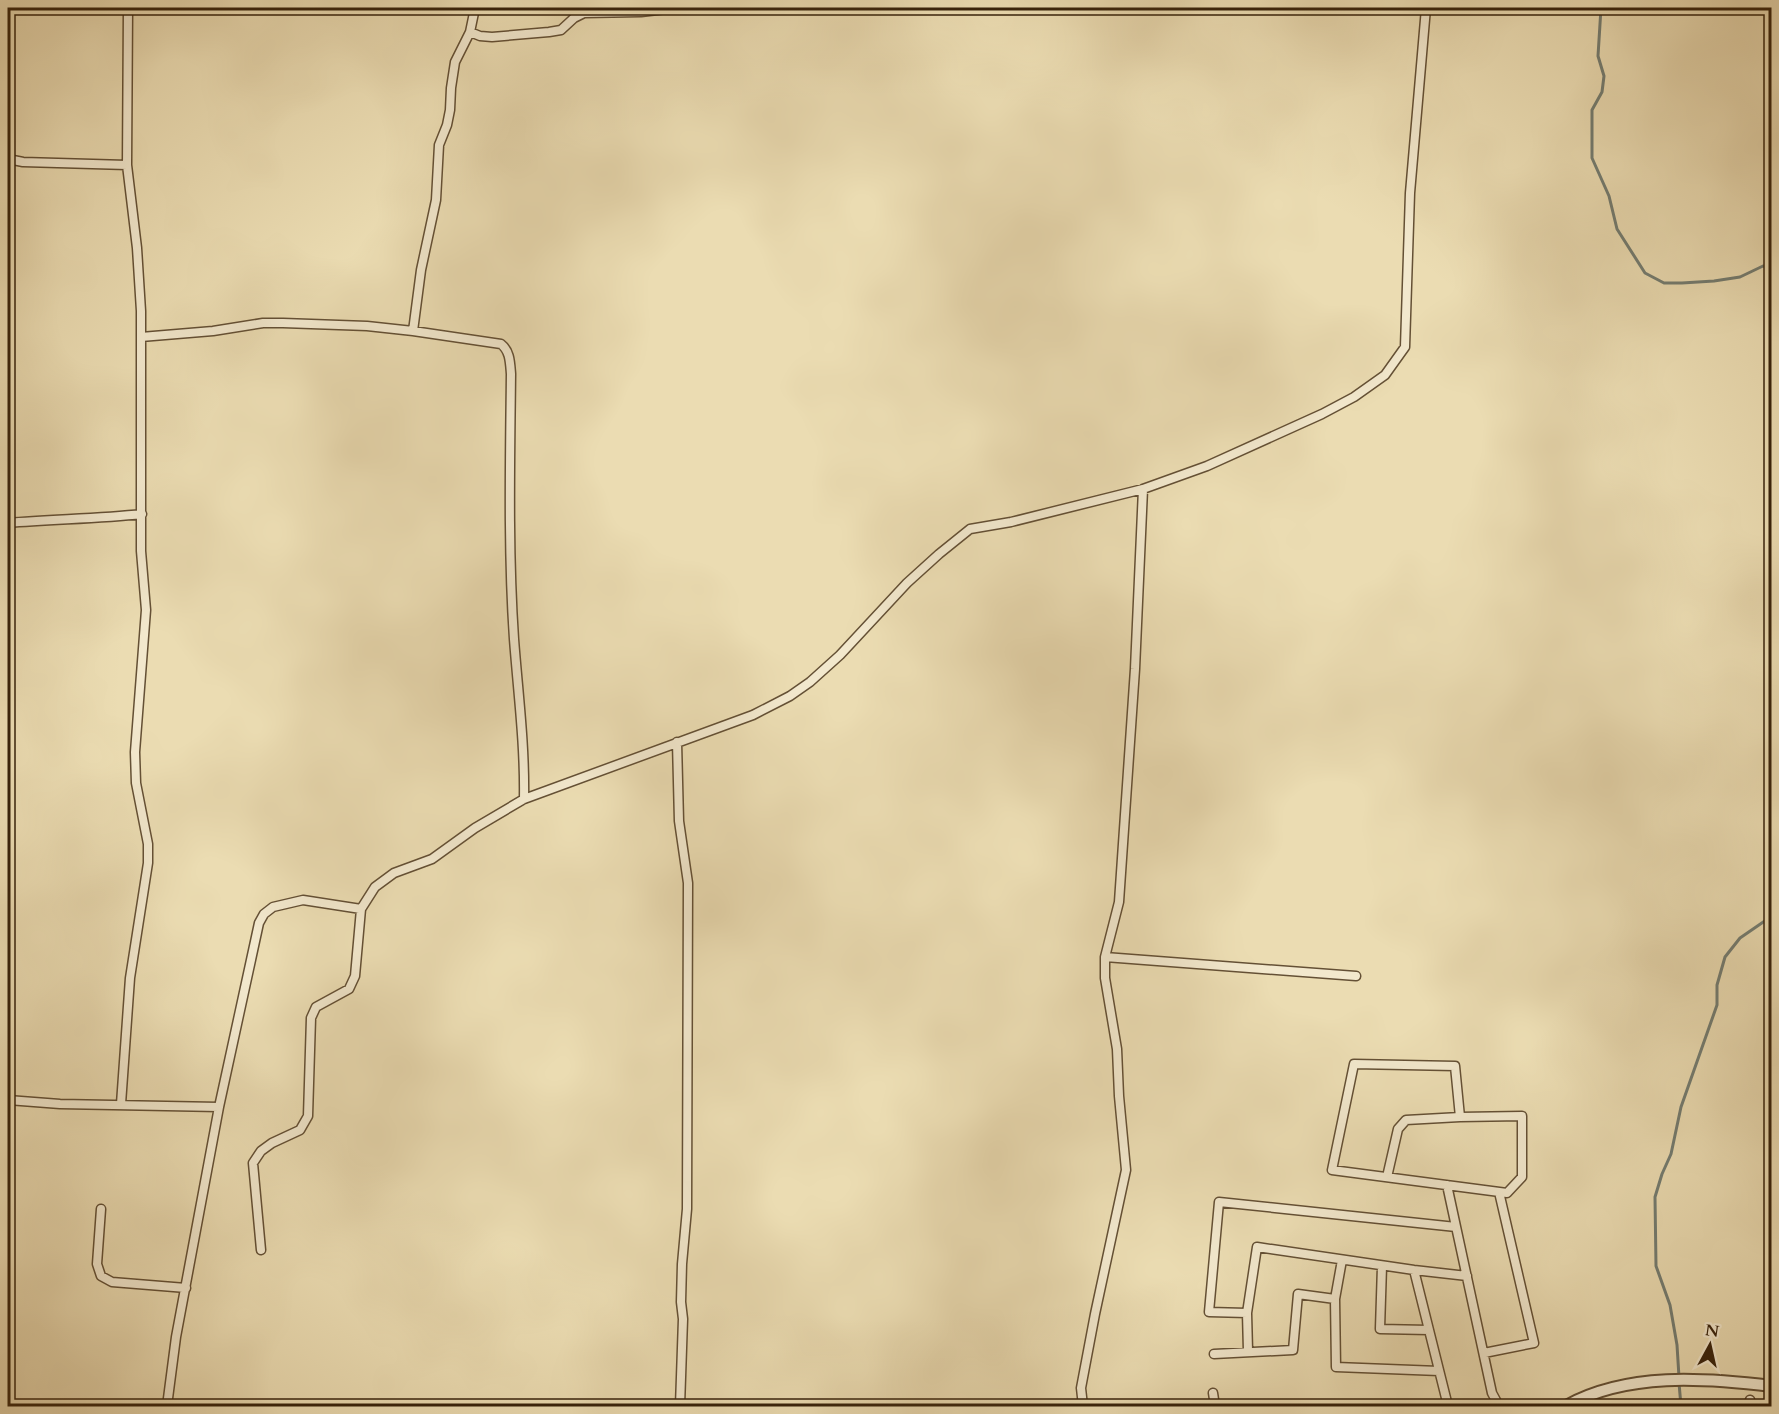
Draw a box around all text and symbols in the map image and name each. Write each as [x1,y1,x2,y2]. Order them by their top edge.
north arrow [1680,1315,1740,1375]
text: N [1704,1319,1720,1343]

